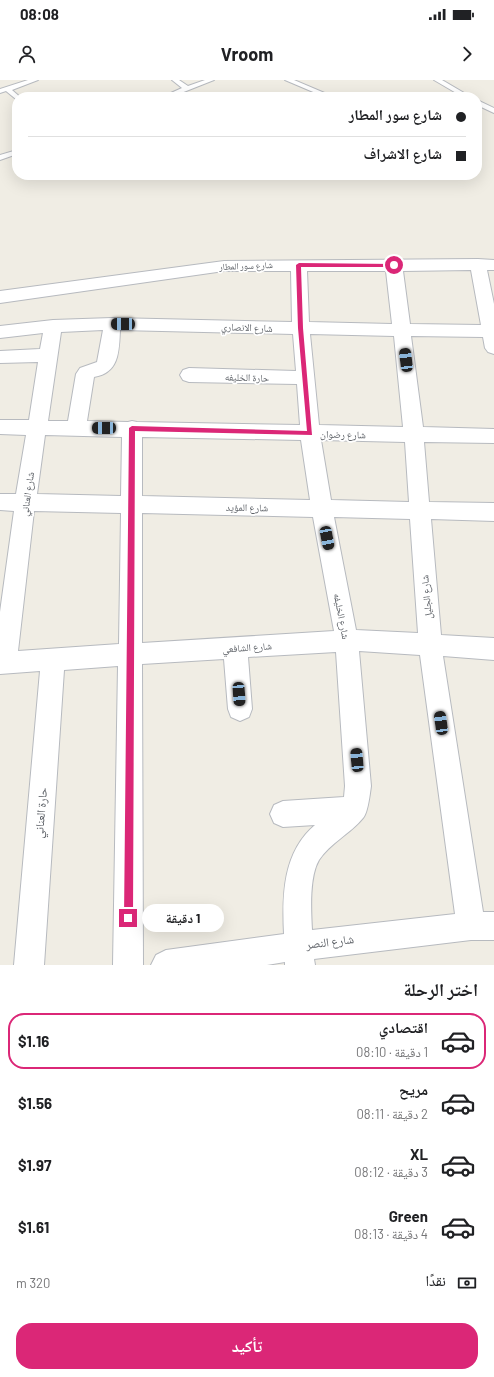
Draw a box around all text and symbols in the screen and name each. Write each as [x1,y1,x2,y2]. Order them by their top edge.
text: 08:08 [20,5,59,23]
icon: person [16,43,38,65]
text: Vroom [221,43,273,65]
icon: forward [456,43,478,65]
text: شارع سور المطار [349,105,442,123]
text: شارع الاشراف [364,144,442,162]
route start [385,256,403,274]
street label: شارع سور المطار [218,259,273,273]
car [111,318,135,330]
street label: شارع الانصاري [221,320,273,336]
car [399,347,413,373]
street label: حارة الخليفه [225,370,270,384]
car [92,422,116,434]
street label: شارع رضوان [320,428,366,441]
street label: شارع العناني [18,471,39,517]
street label: شارع المؤيد [226,501,269,514]
car [319,525,335,551]
street label: شارع الجليل [418,574,435,620]
street label: شارع الخليفه [331,592,352,641]
street label: شارع الشافعي [222,639,273,657]
car [232,682,246,706]
car [433,710,449,736]
car [350,748,364,772]
street label: حارة العناني [31,787,53,839]
callout: 1 دقيقة [142,904,224,932]
route end [119,909,137,927]
text: 1 دقيقة [166,910,200,926]
street label: شارع النصر [304,931,355,953]
text: اختر الرحلة [403,978,478,1000]
text: اقتصادي [379,1018,428,1036]
icon: car [440,1023,476,1059]
text: $1.16 [18,1032,49,1050]
text: 1 دقيقة · 08:10 [356,1044,428,1060]
text: مريح [399,1080,428,1098]
icon: car [440,1085,476,1121]
text: $1.56 [18,1094,52,1112]
text: 2 دقيقة · 08:11 [356,1106,428,1122]
text: XL [410,1145,428,1163]
icon: car [440,1147,476,1183]
text: $1.97 [18,1156,51,1174]
text: 3 دقيقة · 08:12 [354,1164,428,1180]
text: Green [389,1207,428,1225]
icon: car [440,1209,476,1245]
text: $1.61 [18,1218,49,1236]
text: 4 دقيقة · 08:13 [354,1226,428,1242]
text: نقدًا [425,1271,446,1289]
icon: cash [456,1272,478,1294]
text: 320 m [16,1275,50,1291]
button: تأكيد [16,1323,478,1369]

